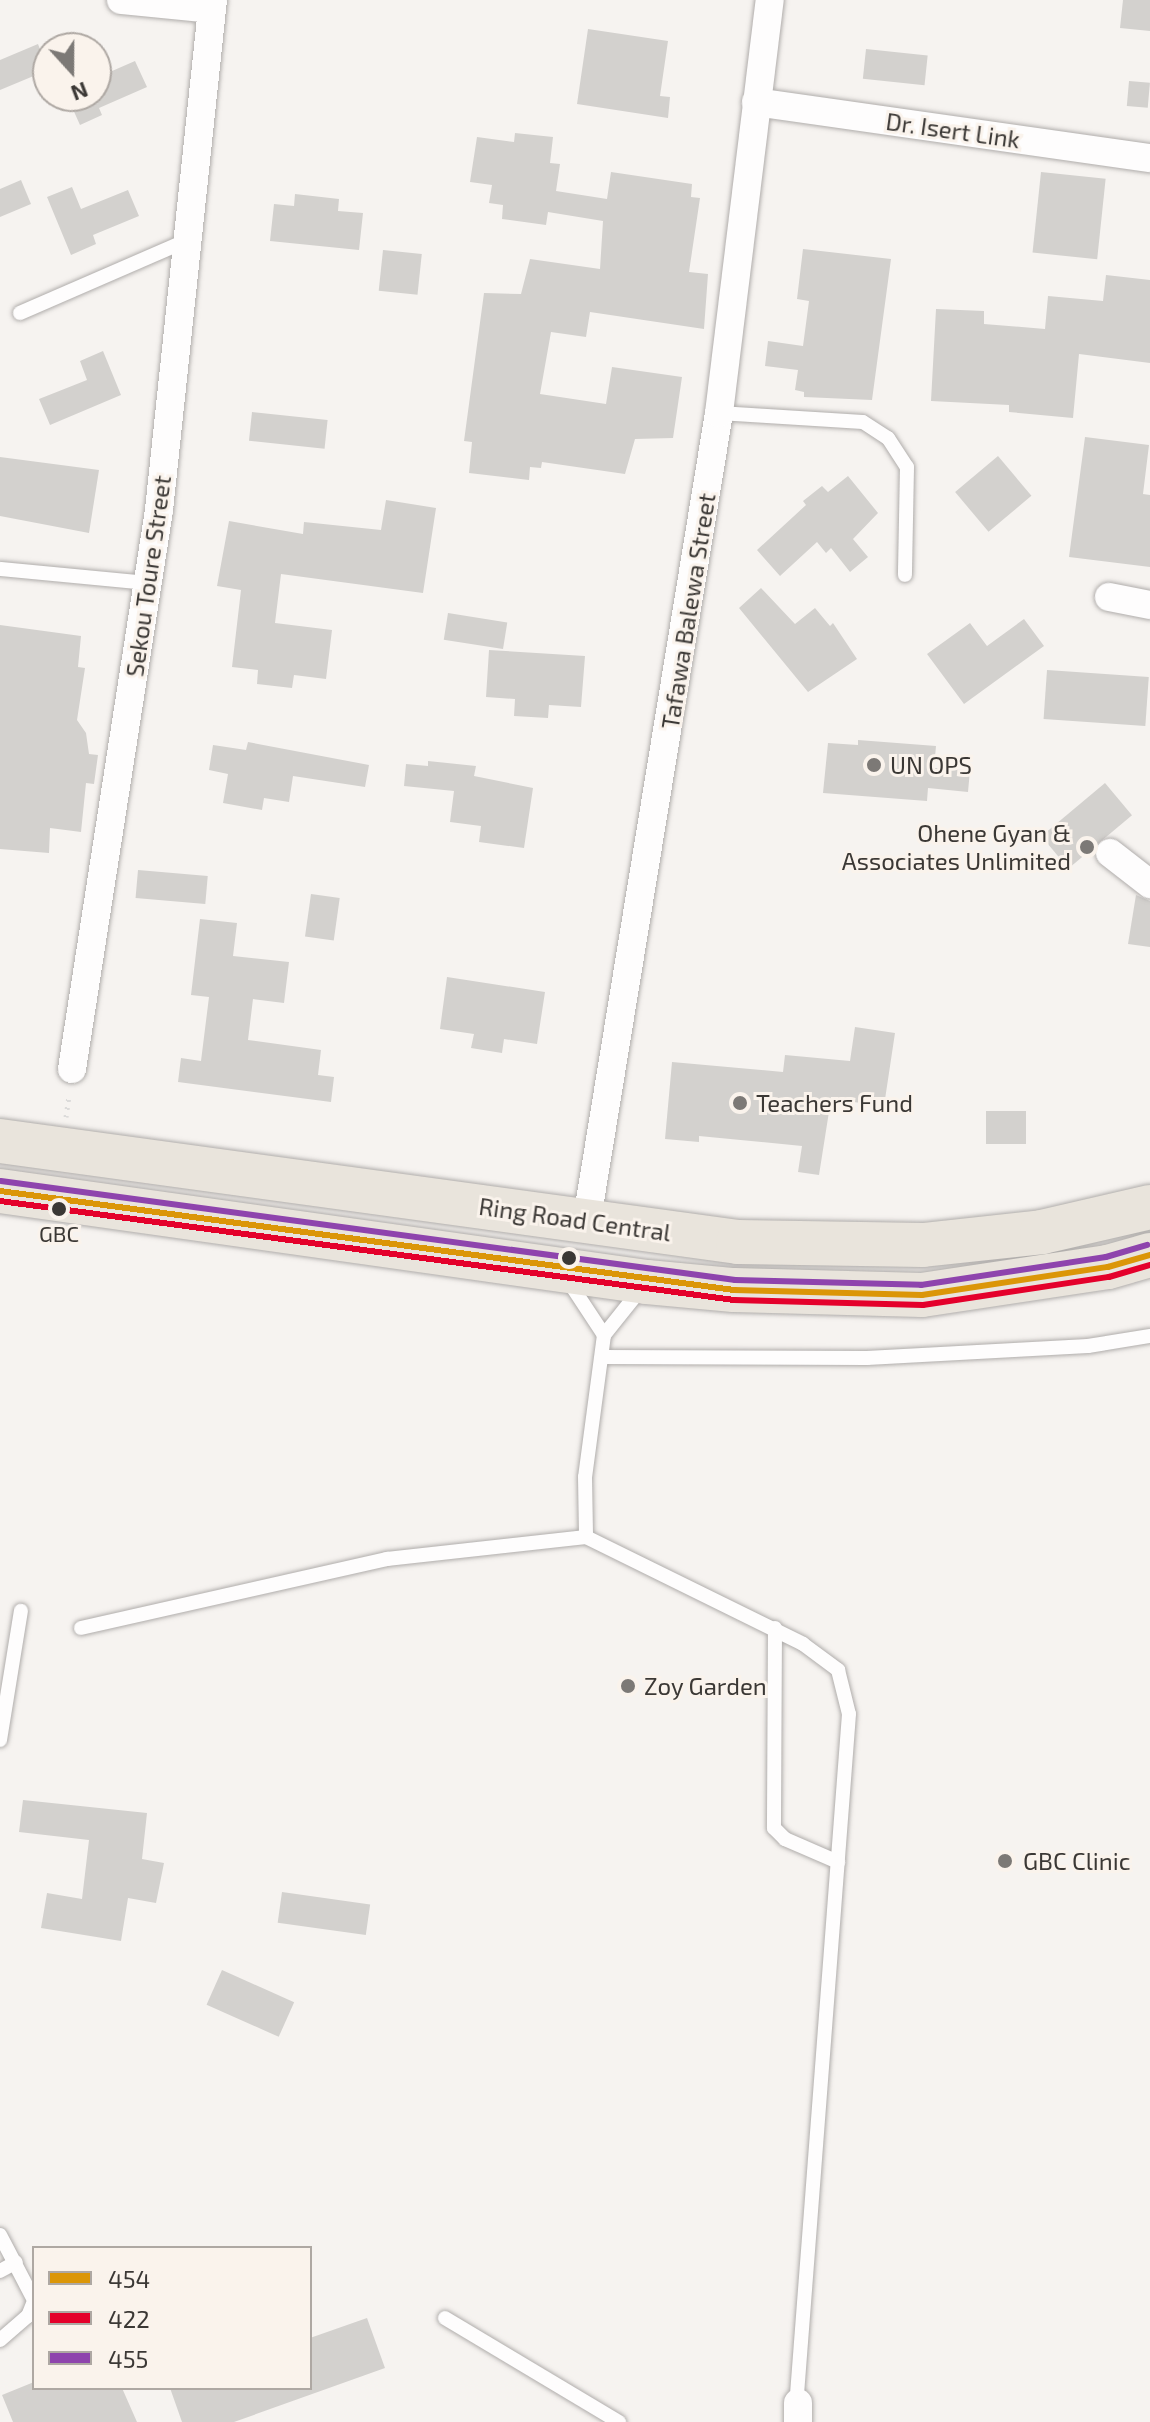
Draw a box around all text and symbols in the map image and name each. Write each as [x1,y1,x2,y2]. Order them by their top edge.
north arrow [32,32,112,112]
text: N [68,78,92,108]
street label: Dr. Isert Link [884,106,1022,154]
street label: Sekou Toure Street [120,473,176,679]
street label: Tafawa Balewa Street [655,491,721,731]
place label: UN OPS [890,751,972,779]
marker: UN OPS [865,756,883,774]
place label: Ohene Gyan & Associates Unlimited [842,819,1071,875]
marker: Ohene Gyan & Associates Unlimited [1078,838,1096,856]
place label: Teachers Fund [756,1089,913,1117]
marker: Teachers Fund [731,1094,749,1112]
street label: Ring Road Central [477,1191,673,1247]
marker: GBC [51,1201,67,1217]
place label: GBC [39,1221,79,1247]
unlabelled marker [561,1250,577,1266]
place label: Zoy Garden [644,1672,767,1700]
marker: Zoy Garden [619,1677,637,1695]
place label: GBC Clinic [1023,1847,1130,1875]
marker: GBC Clinic [994,1850,1016,1872]
legend [32,2246,312,2390]
text: 454 [108,2264,150,2293]
text: 422 [108,2304,150,2333]
text: 455 [108,2344,149,2373]

